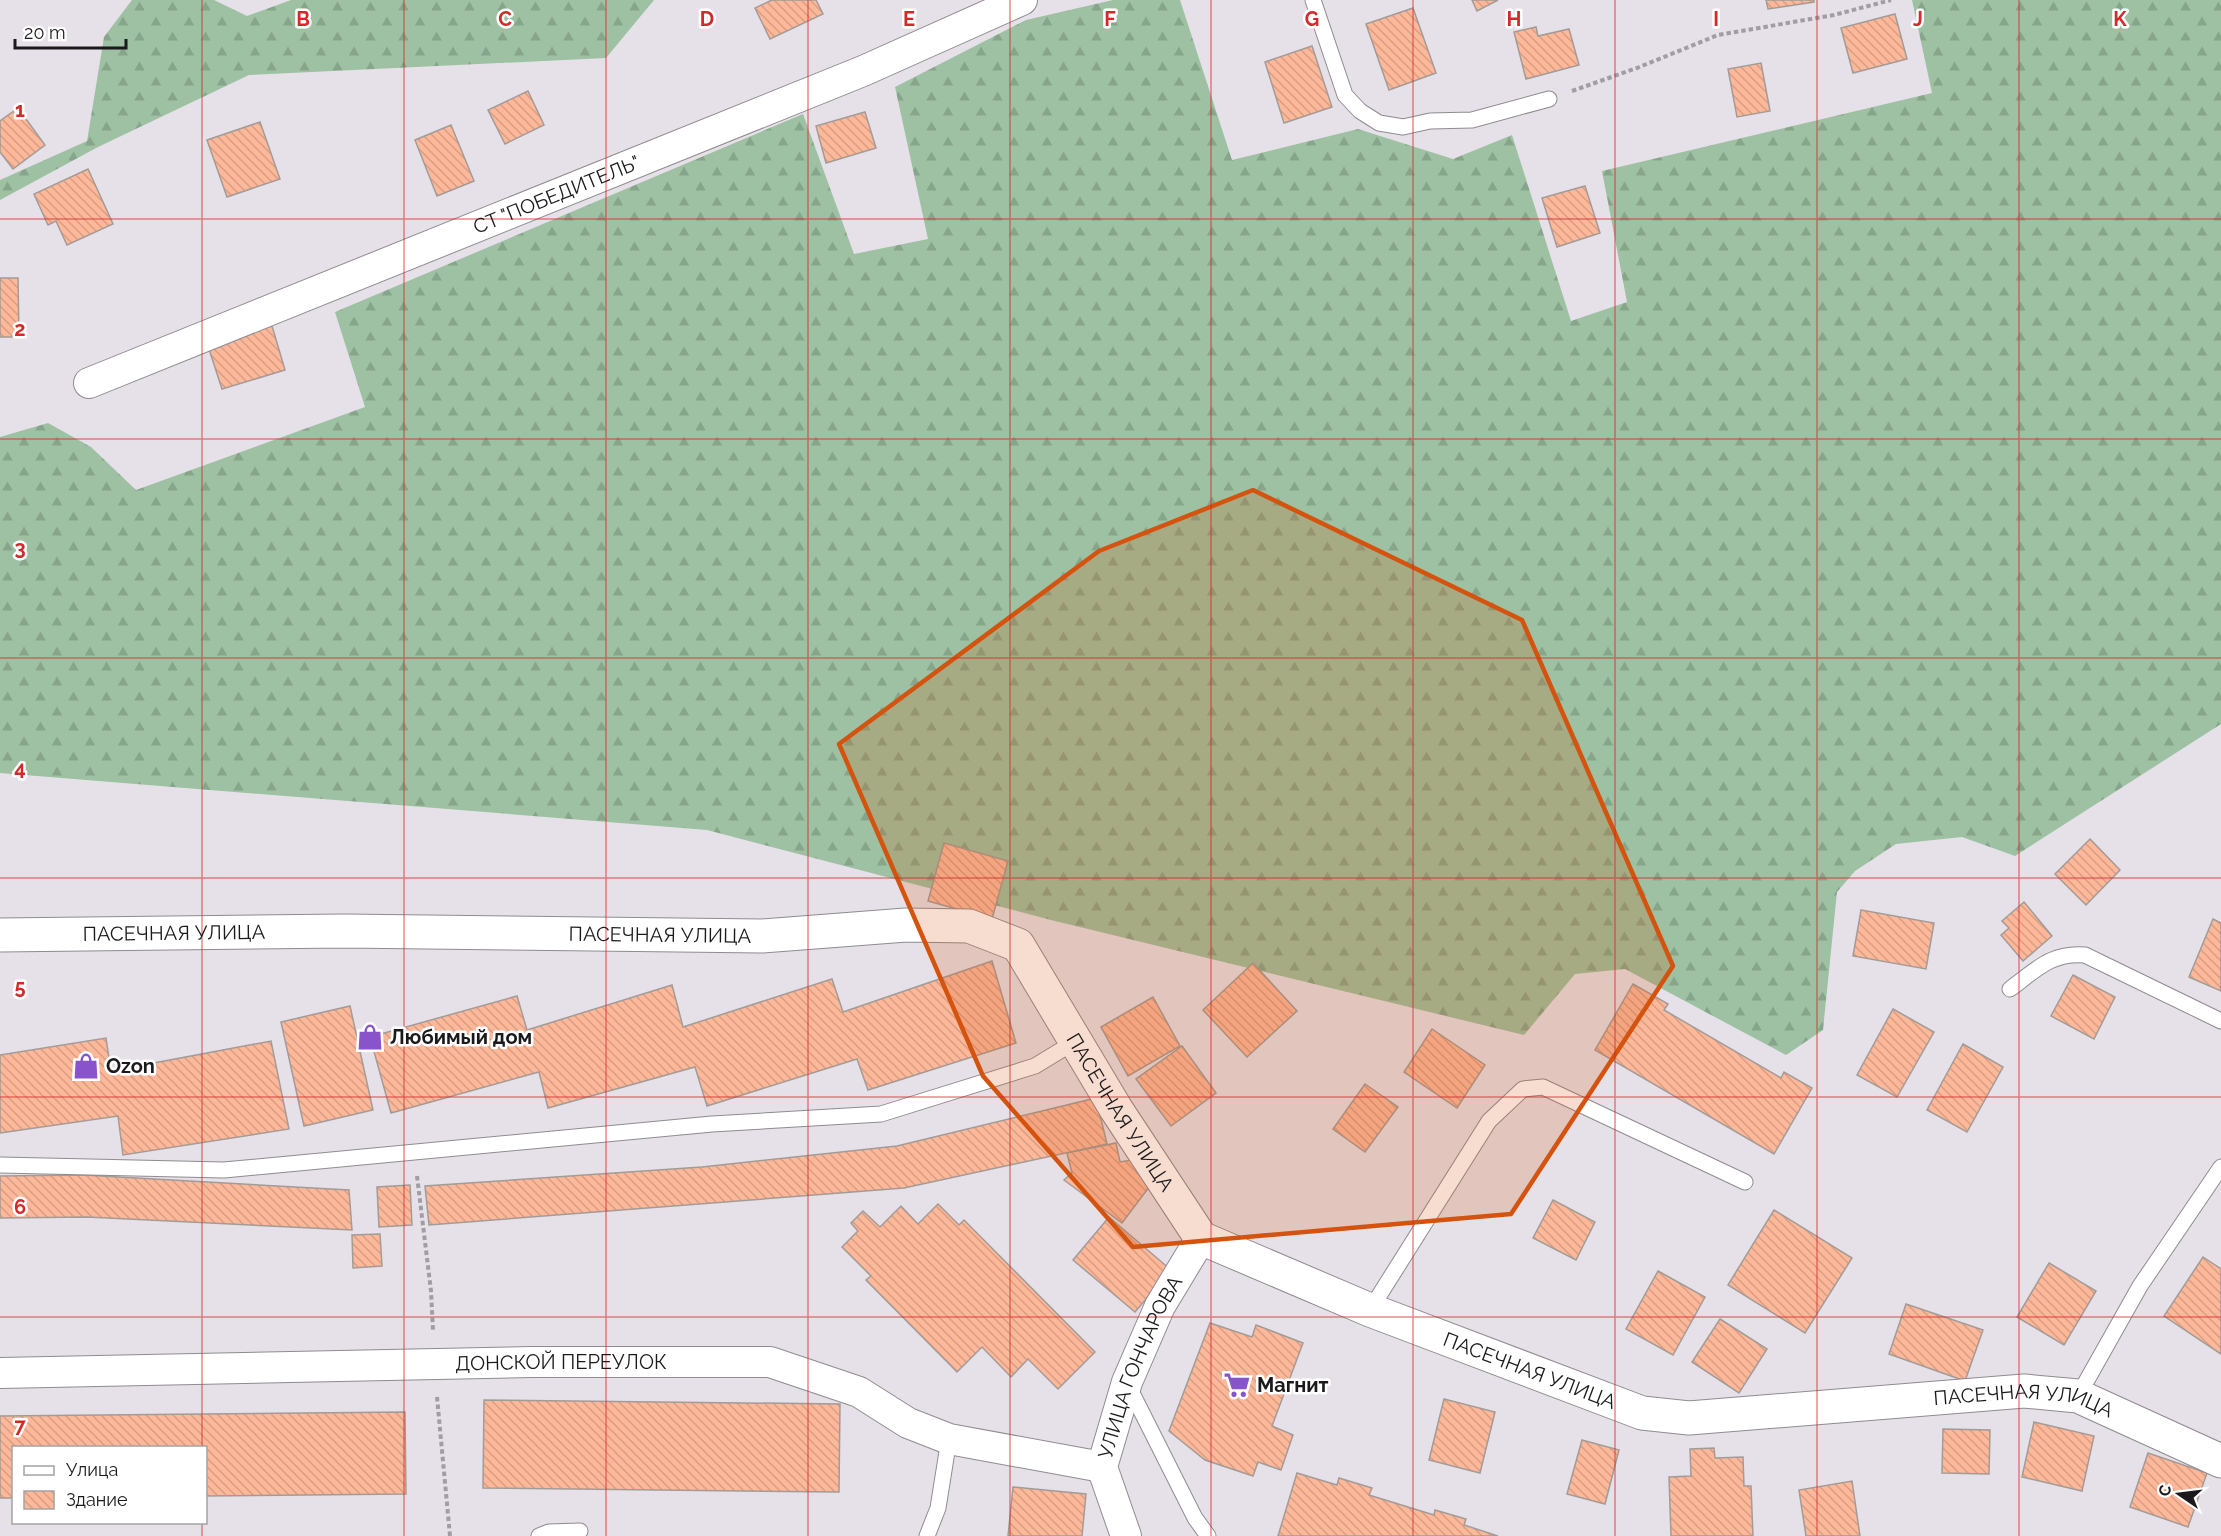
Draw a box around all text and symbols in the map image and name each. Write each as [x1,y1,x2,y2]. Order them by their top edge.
text: B [296,7,310,31]
text: C [498,7,512,31]
text: D [700,7,714,31]
text: E [903,7,915,31]
text: F [1104,7,1116,31]
text: G [1305,7,1319,31]
text: H [1507,7,1521,31]
text: I [1713,7,1719,31]
text: J [1913,7,1923,31]
text: K [2113,7,2127,31]
scale bar [15,12,126,50]
text: 20 m [24,22,66,43]
text: 1 [15,98,25,122]
street label: СТ "ПОБЕДИТЕЛЬ" [470,150,643,239]
text: 2 [14,317,26,341]
text: 3 [14,536,26,560]
text: 4 [14,756,26,780]
street label: ПАСЕЧНАЯ УЛИЦА [83,920,266,946]
street label: ПАСЕЧНАЯ УЛИЦА [569,922,752,948]
text: 5 [14,975,26,999]
shop icon: Любимый дом [355,1022,385,1052]
place label: Любимый дом [390,1025,532,1049]
street label: ПАСЕЧНАЯ УЛИЦА [1061,1029,1179,1196]
shop icon: Ozon [71,1051,101,1081]
place label: Ozon [106,1054,155,1078]
text: 6 [14,1195,26,1219]
street label: УЛИЦА ГОНЧАРОВА [1093,1271,1188,1461]
street label: ПАСЕЧНАЯ УЛИЦА [1440,1327,1620,1414]
street label: ДОНСКОЙ ПЕРЕУЛОК [455,1350,667,1376]
supermarket icon: Магнит [1222,1370,1252,1400]
place label: Магнит [1257,1373,1328,1397]
street label: ПАСЕЧНАЯ УЛИЦА [1933,1379,2118,1423]
text: 7 [14,1414,26,1438]
legend [12,1446,207,1524]
text: Улица [66,1459,118,1480]
north arrow [2149,1464,2209,1524]
text: С [2154,1483,2175,1498]
text: Здание [66,1489,128,1510]

